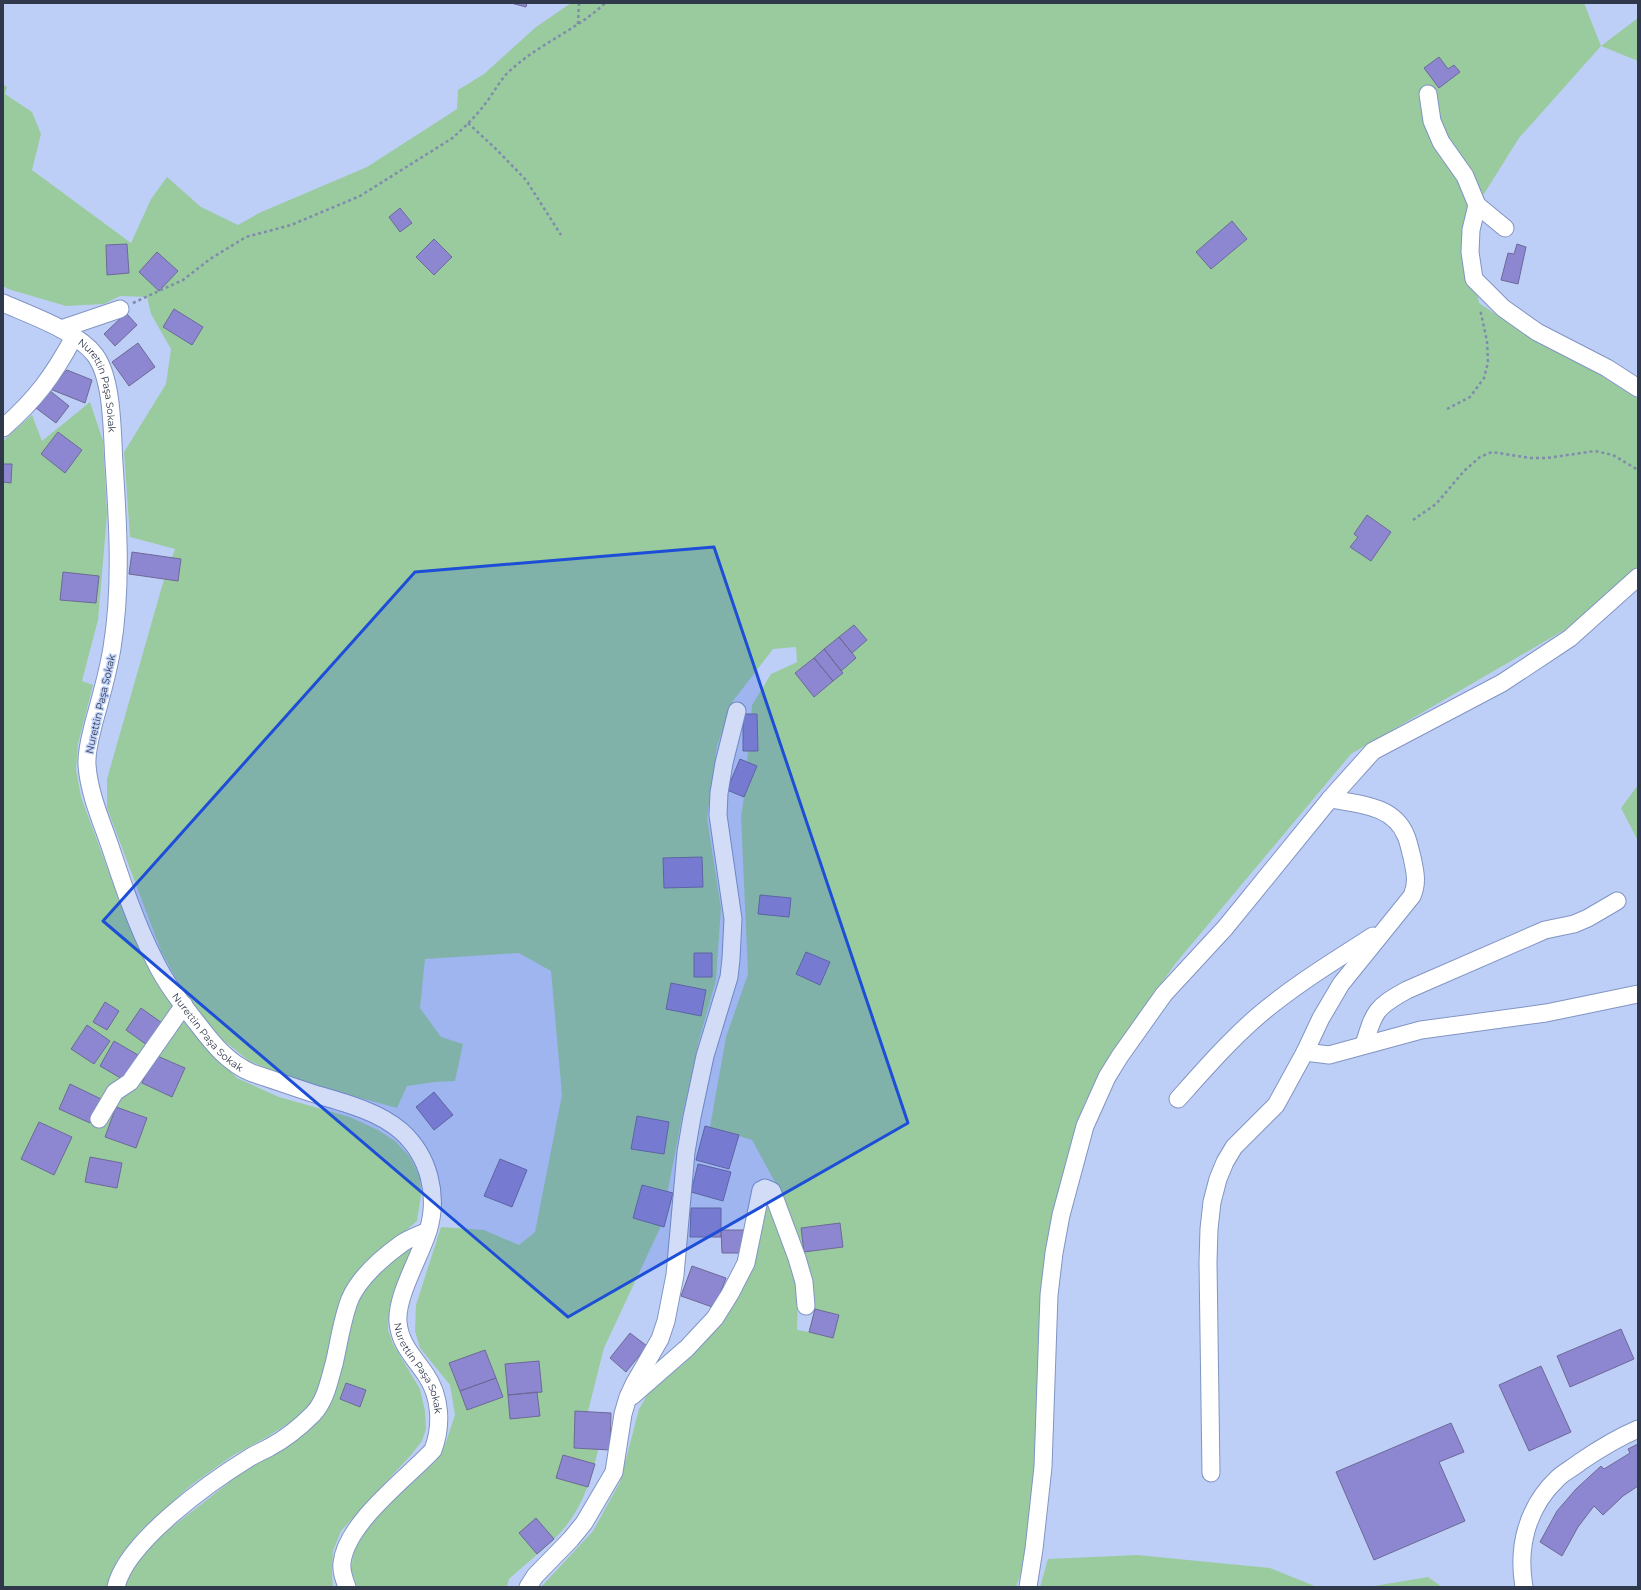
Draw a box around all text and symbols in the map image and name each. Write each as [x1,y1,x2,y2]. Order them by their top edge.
street label: Nurettin Paşa Sokak [75,336,118,433]
street label: Nurettin Paşa Sokak [83,653,118,755]
street label: Nurettin Paşa Sokak [169,990,246,1074]
street label: Nurettin Paşa Sokak [391,1322,445,1414]

